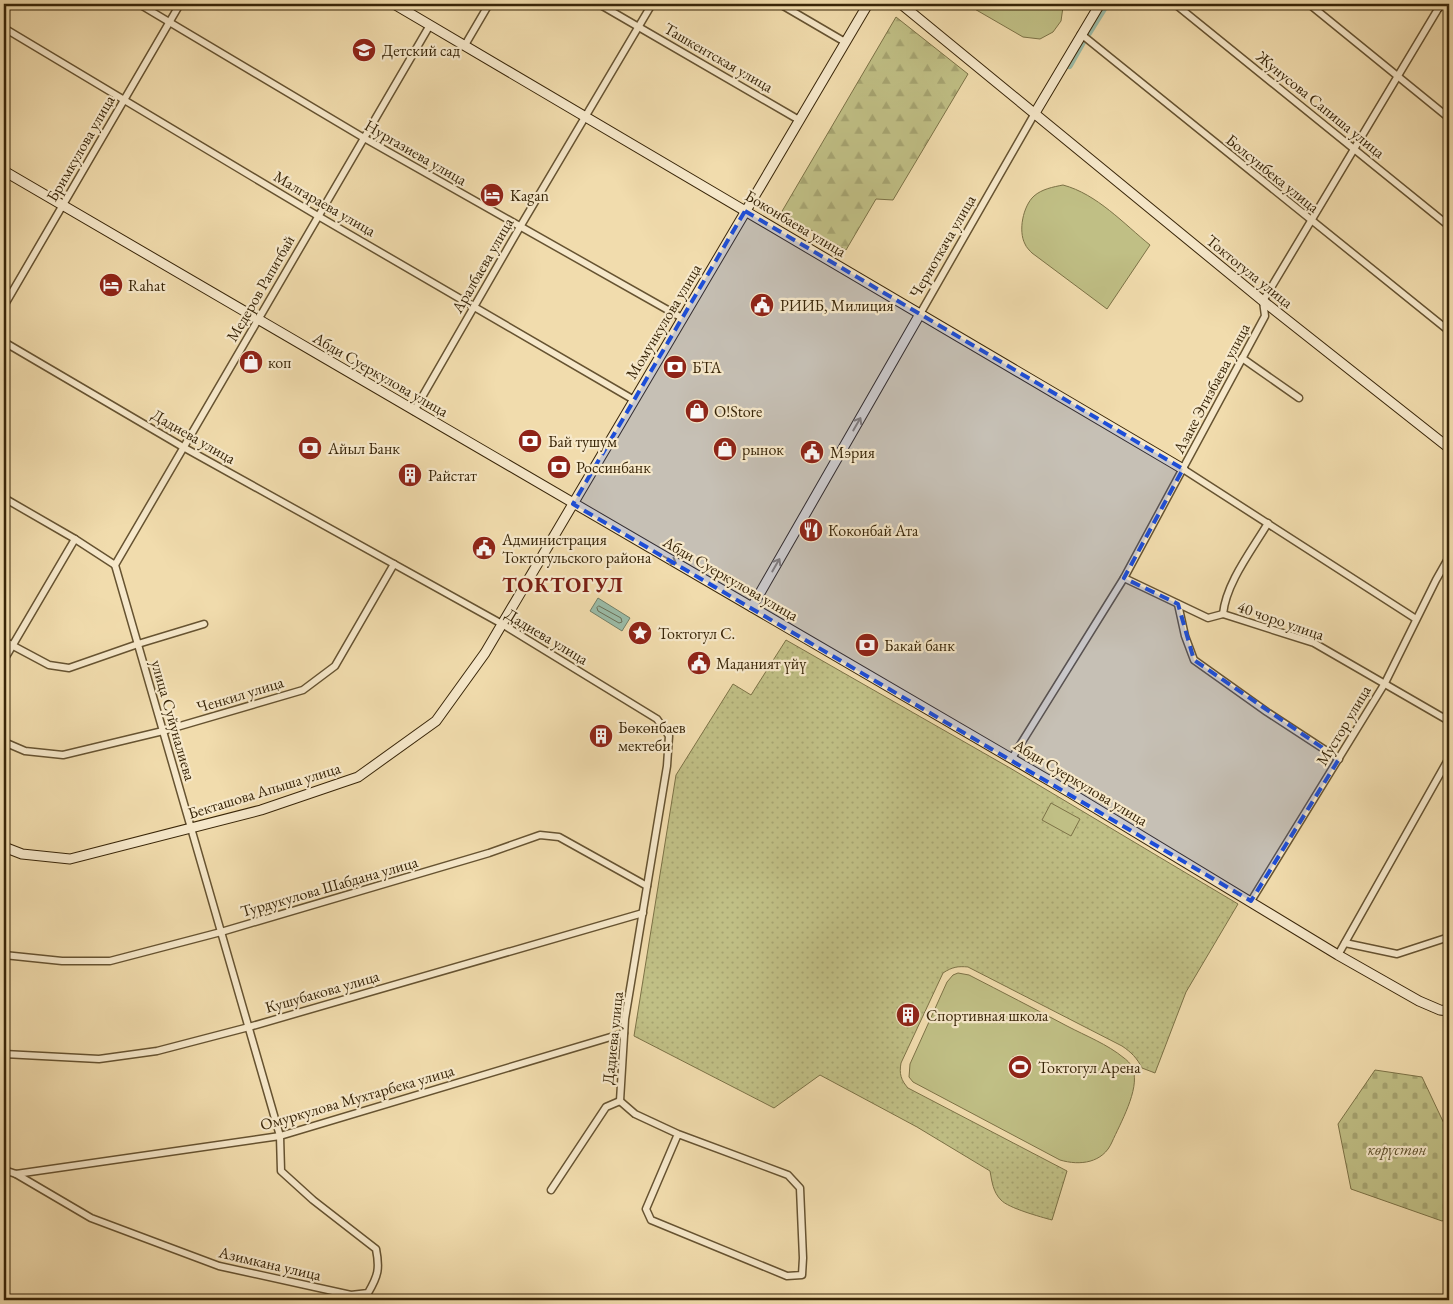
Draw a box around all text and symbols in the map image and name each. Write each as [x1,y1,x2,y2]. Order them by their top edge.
street label: Ташкентская улица [660,18,778,98]
school or university icon: Детский сад [351,37,377,63]
place label: Детский сад [382,40,461,61]
street label: Жунусова Сапиша улица [1251,45,1390,163]
street label: Бримкулова улица [41,91,120,205]
street label: Нургазиева улица [361,115,471,191]
street label: Болсунбека улица [1222,129,1324,218]
street label: Малгараева улица [270,166,380,241]
hotel icon: Kagan [479,182,505,208]
place label: Kagan [510,185,550,206]
street label: Боконбаева улица [741,185,851,262]
street label: Черноткача улица [904,190,981,302]
street label: Аралбаева улица [446,213,519,318]
street label: Токтогула улица [1202,230,1298,313]
street label: Медеров Рапитбай [221,231,300,345]
street label: Момункулова улица [621,259,706,383]
hotel icon: Rahat [98,272,124,298]
place label: Rahat [128,275,165,296]
public building icon: РИИБ, Милиция [749,292,775,318]
place label: РИИБ, Милиция [780,295,894,316]
street label: Азаке Эгизбаева улица [1168,319,1255,458]
street label: Абди Суеркулова улица [308,327,453,422]
shop icon: коп [238,349,264,375]
place label: коп [268,352,291,373]
bank icon: БТА [662,354,688,380]
place label: БТА [692,357,723,378]
shop icon: O!Store [684,398,710,424]
place label: O!Store [714,401,762,422]
street label: Дадиева улица [148,404,240,469]
one-way arrow [852,418,862,432]
bank icon: Бай тушум [517,428,543,454]
place label: Бай тушум [548,431,617,452]
bank icon: Айыл Банк [297,435,323,461]
shop icon: рынок [712,436,738,462]
place label: Айыл Банк [327,438,400,459]
place label: рынок [742,439,784,460]
public building icon: Мэрия [799,439,825,465]
place label: Мэрия [830,442,875,463]
bank icon: Россинбанк [546,454,572,480]
place label: Россинбанк [576,457,651,478]
building icon: Райстат [397,462,423,488]
place label: Райстат [428,465,477,486]
restaurant icon: Коконбай Ата [798,517,824,543]
place label: Коконбай Ата [828,520,919,541]
place label: Администрация Токтогульского района [501,529,652,568]
street label: Абди Суеркулова улица [658,531,803,626]
public building icon: Администрация Токтогульского района [471,535,497,561]
one-way arrow [662,555,676,565]
one-way arrow [771,558,781,573]
district label: ТОКТОГУЛ [502,571,624,598]
street label: 40 чоро улица [1235,596,1328,645]
street label: Дадиева улица [501,603,593,670]
place icon: Токтогул С. [627,620,653,646]
place label: Токтогул С. [658,623,735,644]
bank icon: Бакай банк [854,632,880,658]
place label: Бакай банк [884,635,955,656]
public building icon: Маданият үйү [686,650,712,676]
place label: Маданият үйү [716,653,807,674]
street label: улица Суйуналиева [146,657,201,784]
street label: Ченкил улица [194,671,287,718]
street label: Мустор улица [1311,681,1376,769]
place label: Бөкөнбаев мектеби [618,717,686,756]
building icon: Бөкөнбаев мектеби [588,723,614,749]
street label: Абди Суеркулова улица [1009,734,1152,831]
street label: Бекташова Апыша улица [185,757,344,824]
street label: Турдукулова Шабдана улица [238,851,421,922]
street label: Кушубакова улица [263,965,382,1018]
street label: Дадиева улица [597,990,628,1086]
building icon: Спортивная школа [895,1002,921,1028]
place label: Спортивная школа [926,1005,1049,1026]
sports icon: Токтогул Арена [1007,1054,1033,1080]
place label: Токтогул Арена [1038,1057,1141,1078]
street label: Омуркулова Мухтарбека улица [258,1060,457,1135]
park label: көрүстөн [1367,1139,1427,1160]
street label: Азимкана улица [216,1241,324,1286]

